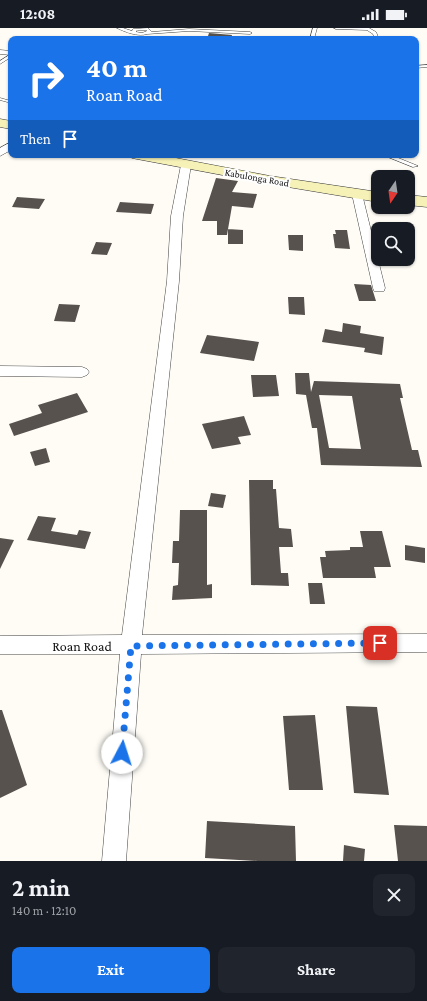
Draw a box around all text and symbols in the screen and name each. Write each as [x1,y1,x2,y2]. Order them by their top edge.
text: 12:08 [20,6,55,22]
icon: right [20,52,72,104]
text: 40 m [86,52,147,83]
text: Roan Road [86,85,163,105]
icon: arrive [59,128,81,150]
text: Then [20,131,51,147]
street label: Kabulonga Road [224,166,291,189]
north arrow [371,170,415,214]
map controls [371,170,415,266]
button: search [371,222,415,266]
pin [363,626,397,660]
icon: arrive [369,632,391,654]
street label: Roan Road [52,638,112,654]
position arrow [101,732,143,774]
text: 2 min [12,874,70,901]
button: close [373,874,415,916]
text: 140 m · 12:10 [12,903,76,918]
button: Exit [12,947,210,993]
button: Share [218,947,415,993]

